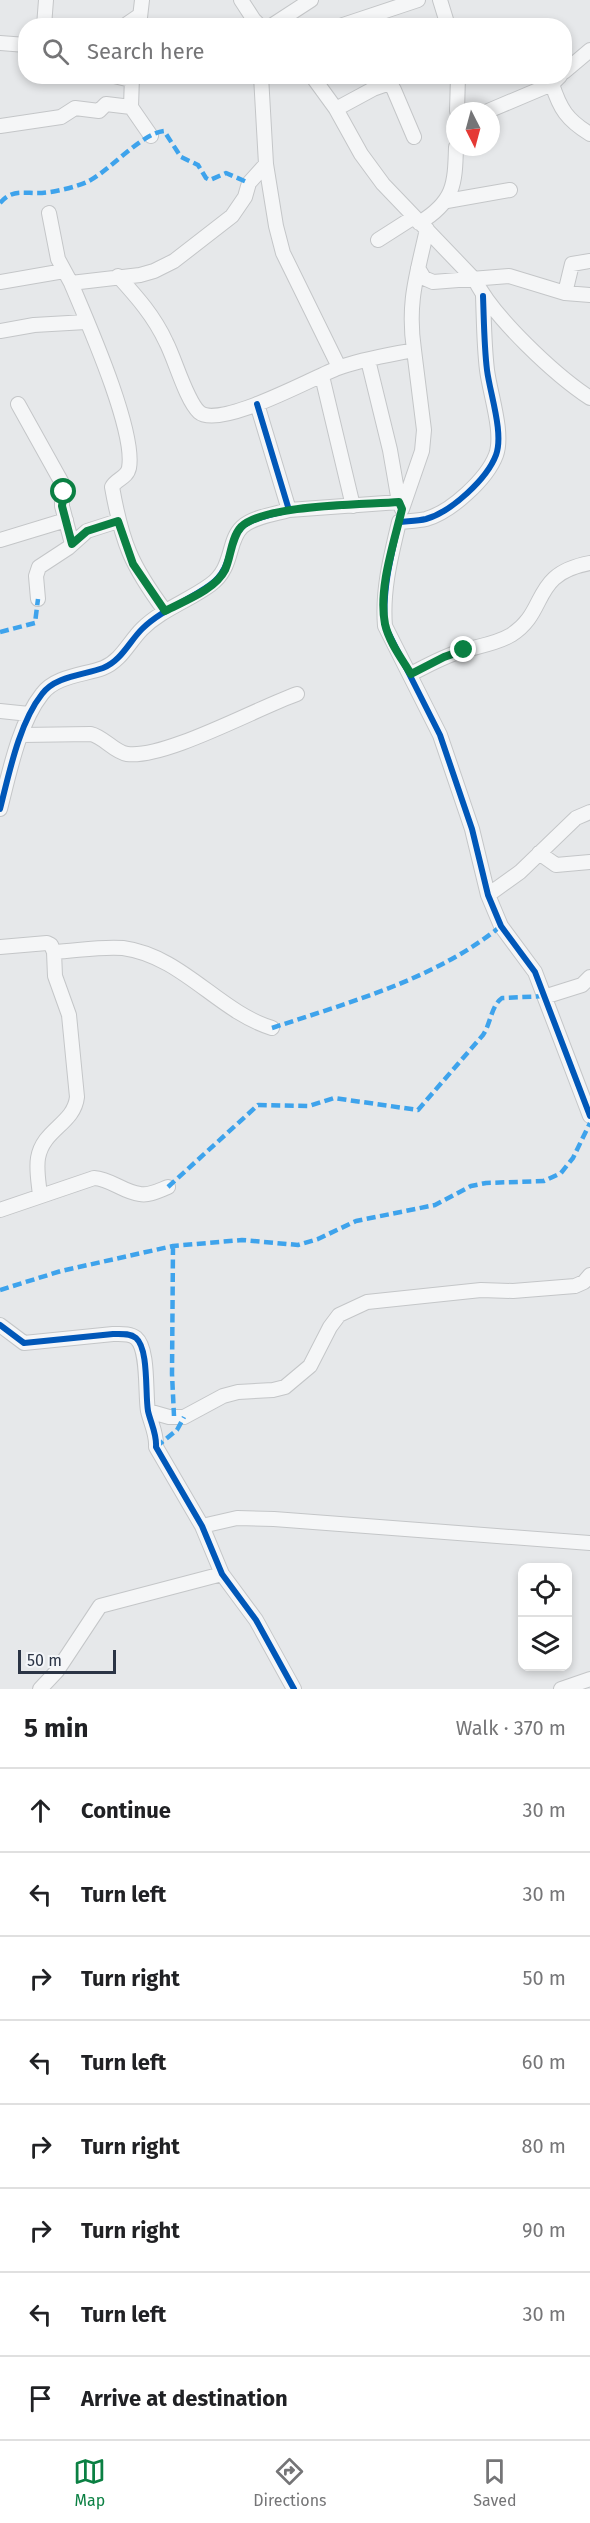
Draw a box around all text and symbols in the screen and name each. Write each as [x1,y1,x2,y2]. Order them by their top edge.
search box [18,18,572,84]
icon: search [39,35,72,68]
text: Search here [87,38,205,65]
north arrow [446,102,500,156]
route start [50,478,76,504]
route end [450,636,476,662]
map controls [518,1563,572,1671]
button: locate [518,1563,572,1617]
button: layers [518,1617,572,1671]
scale bar [18,1647,116,1674]
text: 50 m [27,1651,62,1670]
text: 5 min [24,1713,88,1744]
text: Walk · 370 m [456,1716,566,1740]
icon: ahead [24,1794,57,1827]
text: Continue [81,1797,171,1824]
text: 30 m [522,1798,566,1822]
icon: left [24,1878,57,1911]
text: Turn left [81,1881,166,1908]
text: 30 m [522,1882,566,1906]
icon: right [24,1962,57,1995]
text: Turn right [81,1965,180,1992]
text: 50 m [522,1966,566,1990]
icon: left [24,2046,57,2079]
text: Turn left [81,2049,166,2076]
text: 60 m [522,2050,566,2074]
icon: right [24,2130,57,2163]
text: Turn right [81,2133,180,2160]
text: 80 m [521,2134,566,2158]
icon: right [24,2214,57,2247]
text: Turn right [81,2217,180,2244]
text: 90 m [522,2218,566,2242]
icon: left [24,2298,57,2331]
text: Turn left [81,2301,166,2328]
text: 30 m [522,2302,566,2326]
icon: arrive [24,2382,57,2415]
text: Arrive at destination [81,2385,288,2412]
tab: Map [73,2455,106,2510]
tab: Directions [253,2455,327,2510]
tab: Saved [473,2455,517,2510]

